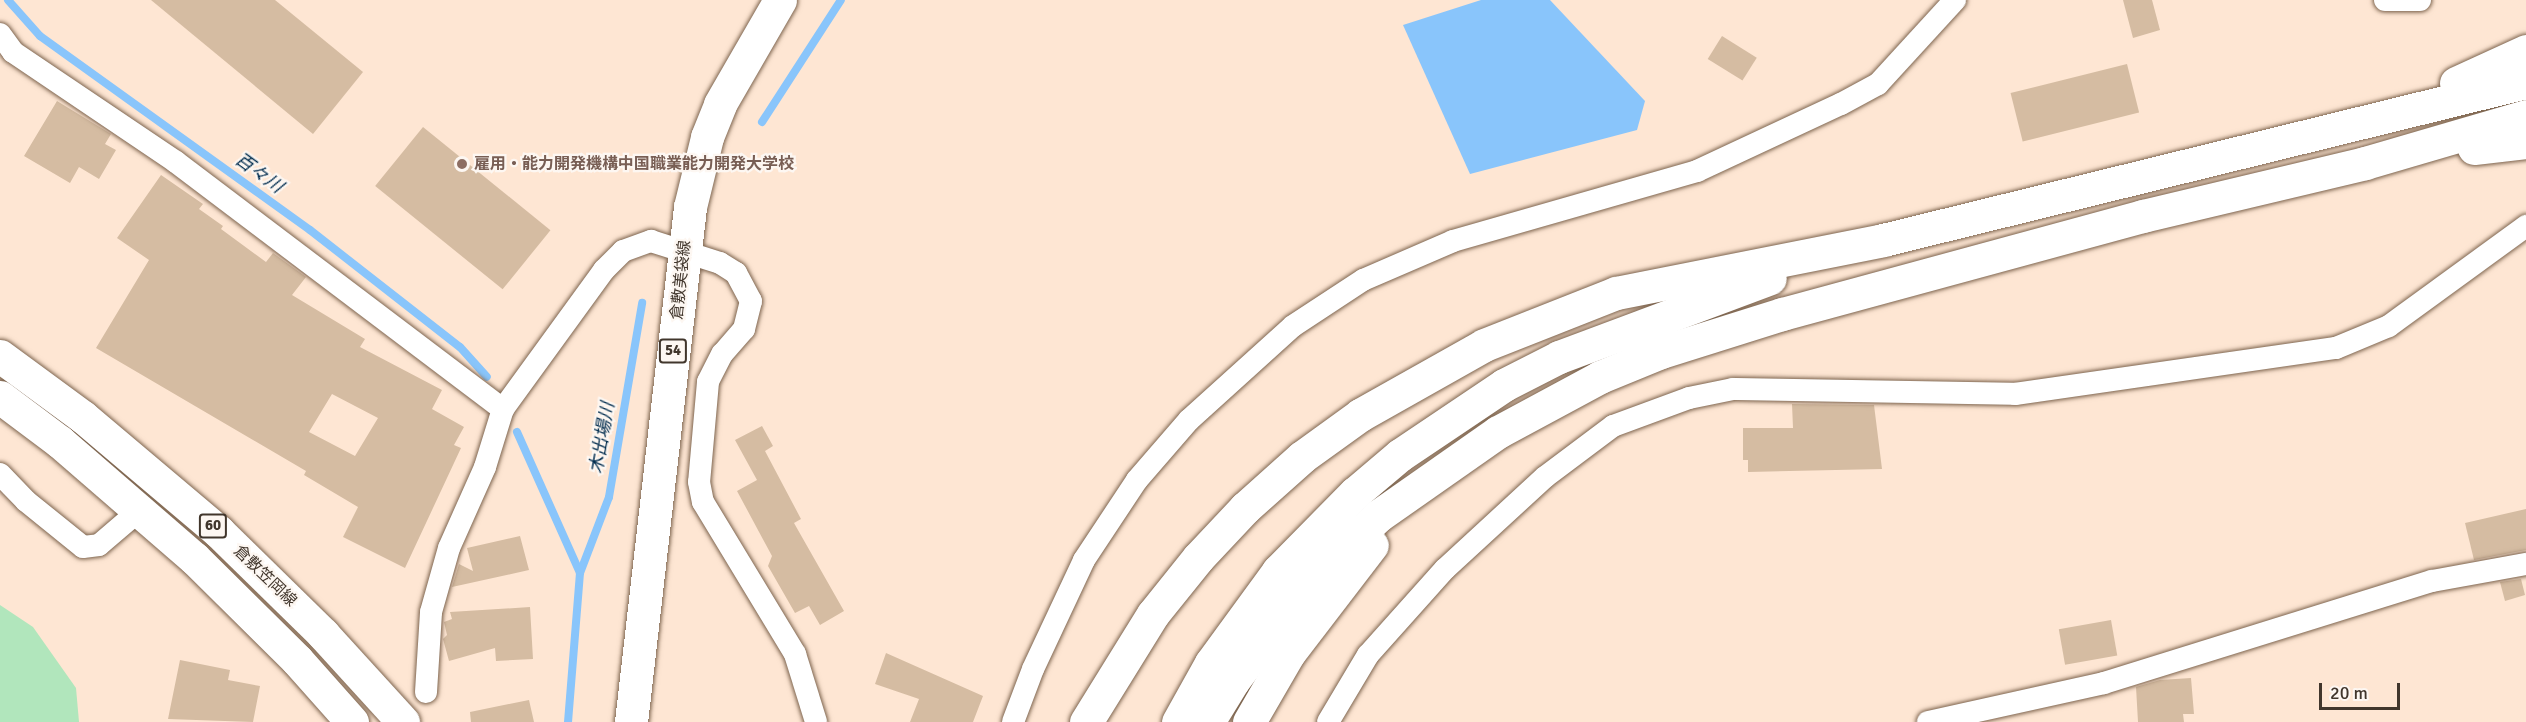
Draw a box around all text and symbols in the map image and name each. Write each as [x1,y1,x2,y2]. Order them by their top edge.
water label: 百々川 [231,148,287,198]
place label: 雇用・能力開発機構中国職業能力開発大学校 [474,154,794,174]
marker: 雇用・能力開発機構中国職業能力開発大学校 [455,157,469,171]
street label: 倉敷美袋線 [667,239,695,321]
road number: 54 [658,339,688,363]
water label: 木出場川 [585,401,619,475]
road number: 60 [198,514,228,538]
street label: 倉敷笠岡線 [230,541,300,611]
scale bar [2322,671,2403,709]
text: 20 m [2330,682,2368,704]

